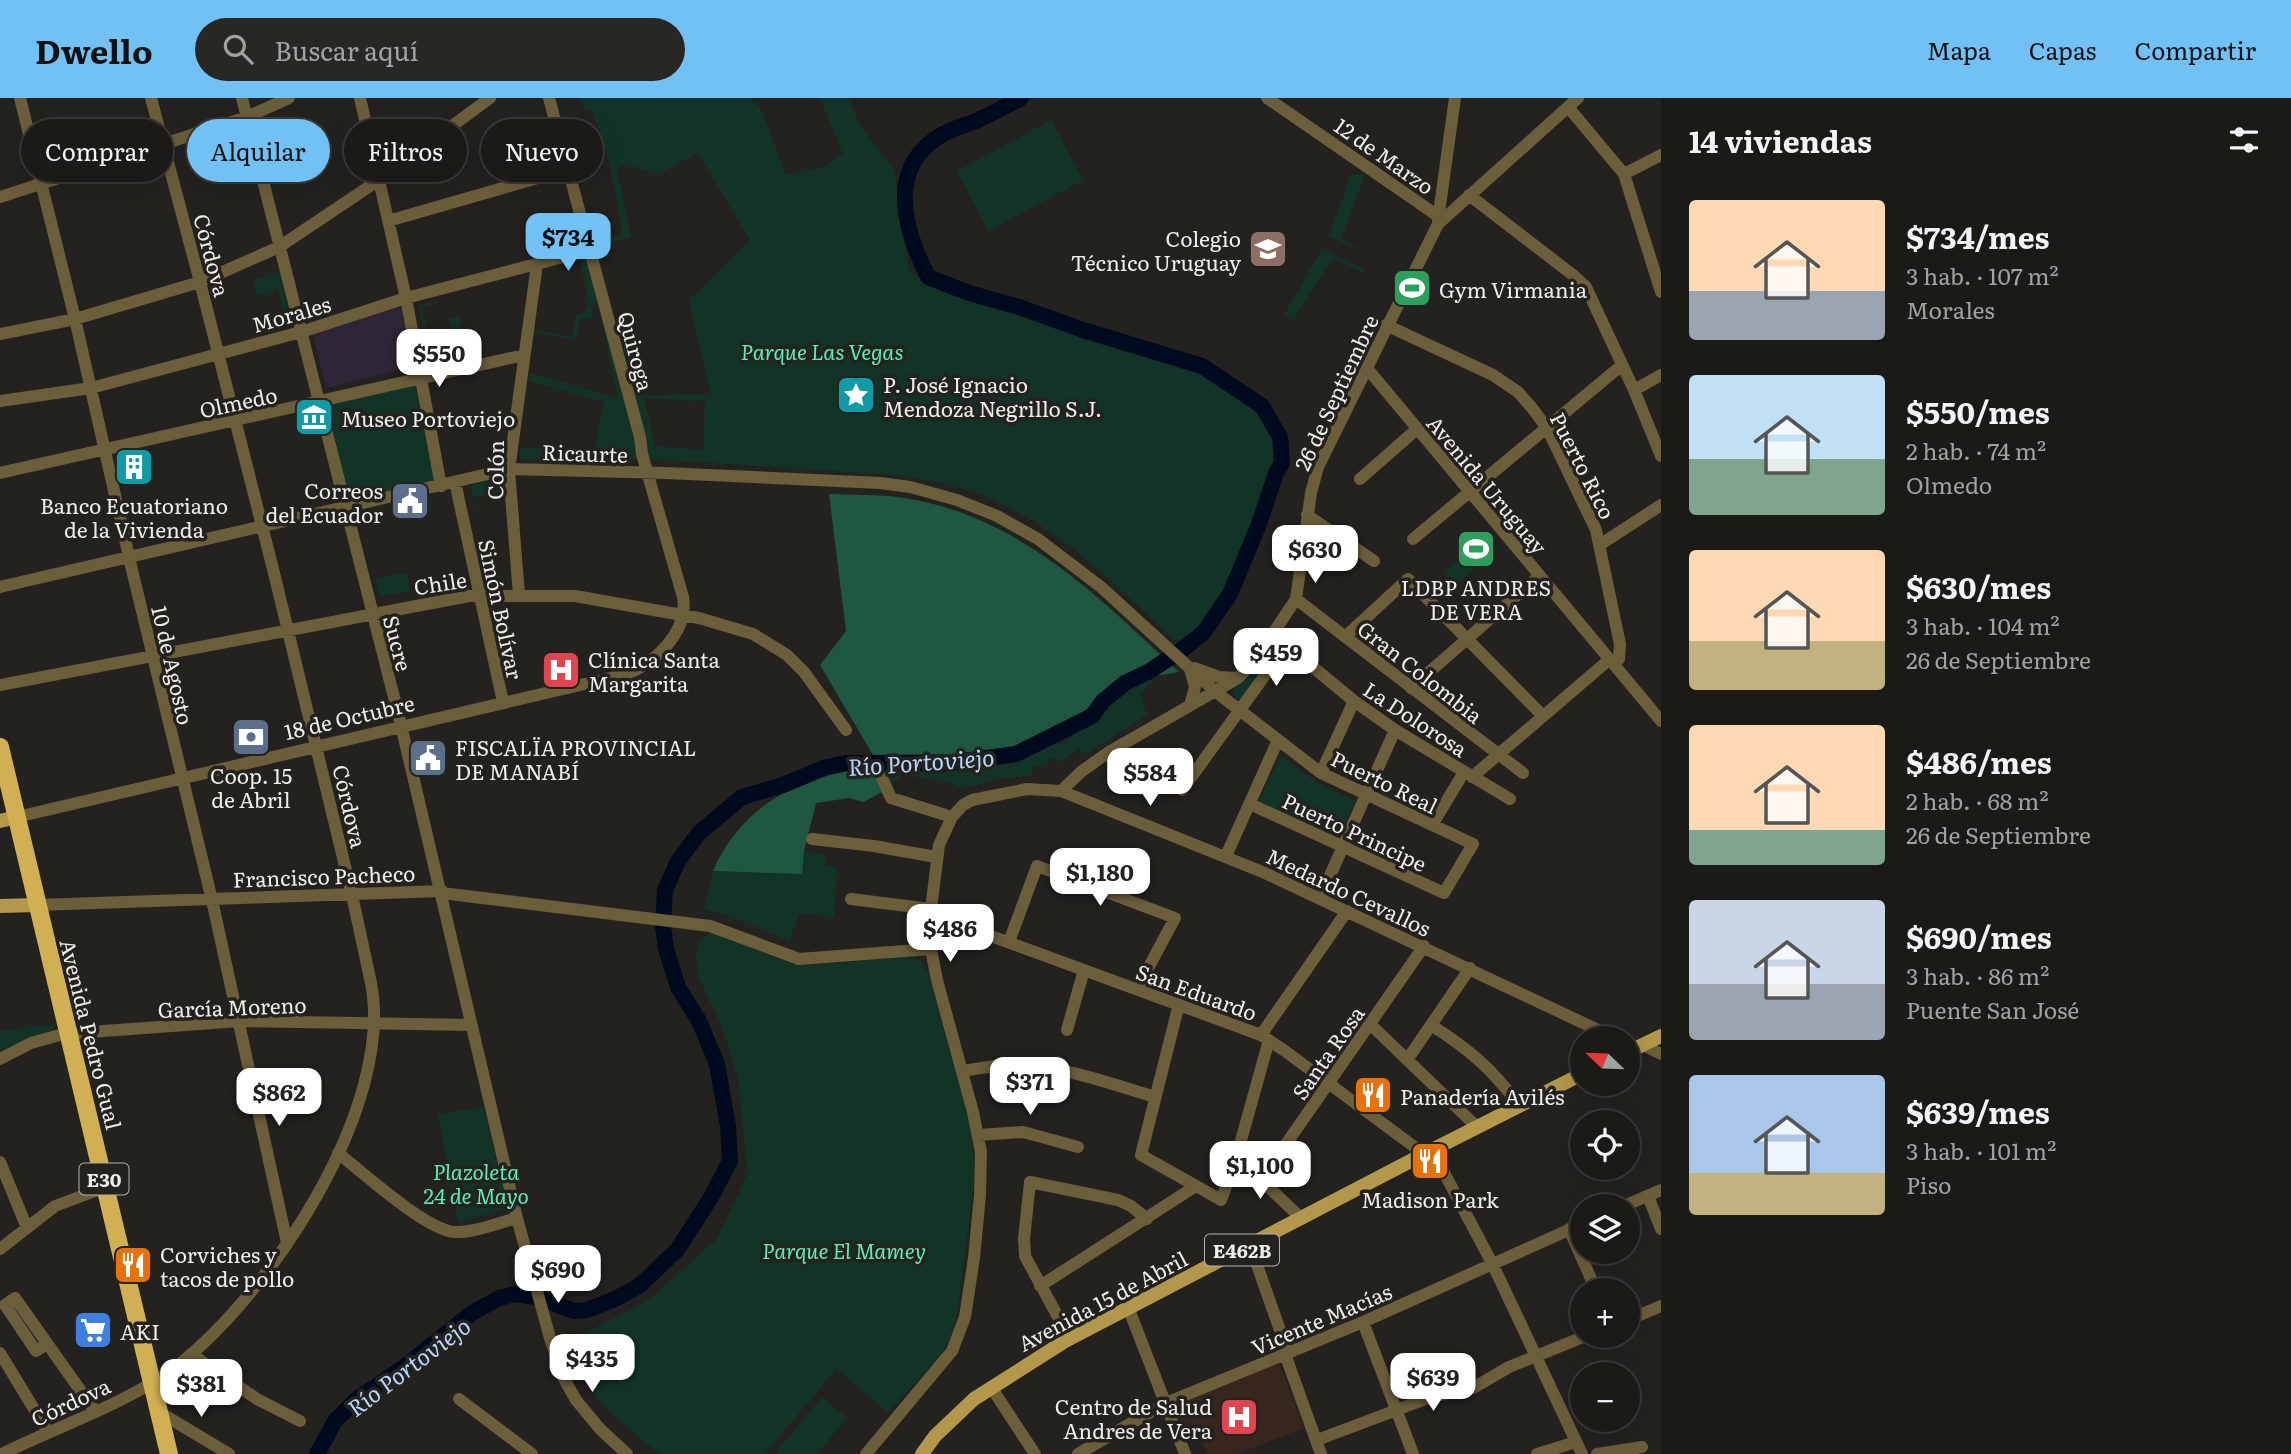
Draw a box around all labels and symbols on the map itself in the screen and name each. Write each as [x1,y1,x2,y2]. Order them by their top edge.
street label: 12 de Marzo [1329,109,1441,201]
street label: Córdova [187,210,239,301]
pin: $734 [527,214,609,273]
place label: Colegio Técnico Uruguay [1071,222,1242,277]
school or university icon: Colegio Técnico Uruguay [1247,228,1289,270]
sports icon: Gym Virmania [1391,267,1433,309]
place label: Gym Virmania [1439,273,1588,304]
street label: Morales [248,287,334,339]
street label: Quiroga [612,308,663,395]
street label: 26 de Septiembre [1285,309,1385,475]
pin: $550 [398,330,480,389]
park label: Parque Las Vegas [741,335,903,366]
place label: P. José Ignacio Mendoza Negrillo S.J. [883,368,1102,423]
place icon: P. José Ignacio Mendoza Negrillo S.J. [835,374,877,416]
street label: Olmedo [196,378,280,424]
museum icon: Museo Portoviejo [293,396,335,438]
place label: Museo Portoviejo [341,402,515,433]
street label: Puerto Rico [1544,406,1624,524]
street label: Avenida Uruguay [1421,408,1556,561]
street label: Ricaurte [541,435,629,469]
street label: Colón [478,440,510,500]
building icon: Banco Ecuatoriano de la Vivienda [113,446,155,488]
place label: Correos del Ecuador [266,474,383,529]
public building icon: Correos del Ecuador [389,480,431,522]
place label: Banco Ecuatoriano de la Vivienda [40,489,228,544]
pin: $630 [1274,526,1356,585]
sports icon: LDBP ANDRES DE VERA [1455,528,1497,570]
street label: Simón Bolívar [472,536,532,682]
street label: Chile [411,563,469,601]
place label: LDBP ANDRES DE VERA [1401,571,1551,626]
street label: 10 de Agosto [145,602,203,728]
street label: Sucre [377,612,421,675]
street label: Gran Colombia [1352,612,1491,730]
pin: $459 [1235,628,1317,688]
place label: Clínica Santa Margarita [588,643,720,698]
hospital icon: Clínica Santa Margarita [540,649,582,691]
street label: La Dolorosa [1358,673,1475,764]
street label: 18 de Octubre [281,686,417,746]
bank icon: Coop. 15 de Abril [230,716,272,758]
place label: FISCALÏA PROVINCIAL DE MANABÍ [455,731,696,786]
public building icon: FISCALÏA PROVINCIAL DE MANABÍ [407,737,449,779]
water label: Río Portoviejo [847,739,995,783]
street label: Puerto Real [1326,742,1444,820]
pin: $584 [1109,748,1191,808]
place label: Coop. 15 de Abril [210,759,292,814]
street label: Córdova [326,761,376,851]
street label: Puerto Principe [1278,784,1432,878]
street label: Medardo Cevallos [1262,839,1436,943]
pin: $1,180 [1043,848,1157,908]
street label: Francisco Pacheco [232,856,416,894]
pin: $486 [909,904,991,964]
street label: Avenida Pedro Gual [53,935,131,1133]
street label: San Eduardo [1132,955,1262,1027]
street label: García Moreno [157,988,307,1024]
street label: Santa Rosa [1283,998,1371,1105]
north arrow [1570,1026,1640,1096]
pin: $371 [989,1058,1071,1117]
pin: $862 [238,1068,320,1128]
restaurant icon: Panadería Avilés [1352,1074,1394,1116]
place label: Panadería Avilés [1400,1080,1565,1111]
restaurant icon: Madison Park [1409,1140,1451,1182]
pin: $1,100 [1203,1142,1317,1201]
park label: Plazoleta 24 de Mayo [423,1155,529,1210]
road number: E30 [80,1163,128,1194]
place label: Madison Park [1361,1183,1499,1214]
park label: Parque El Mamey [762,1234,926,1265]
road number: E462B [1205,1234,1279,1266]
place label: Corviches y tacos de pollo [160,1238,294,1293]
street label: Avenida 15 de Abril [1012,1242,1192,1358]
restaurant icon: Corviches y tacos de pollo [112,1244,154,1286]
pin: $690 [517,1246,599,1305]
street label: Vicente Macías [1246,1274,1396,1362]
water label: Río Portoviejo [339,1308,477,1424]
supermarket icon: AKI [72,1309,114,1351]
place label: AKI [120,1315,160,1346]
pin: $435 [551,1334,633,1394]
pin: $639 [1392,1354,1474,1413]
pin: $381 [160,1360,242,1419]
street label: Córdova [25,1369,115,1433]
place label: Centro de Salud Andres de Vera [1055,1390,1213,1445]
hospital icon: Centro de Salud Andres de Vera [1218,1396,1260,1438]

